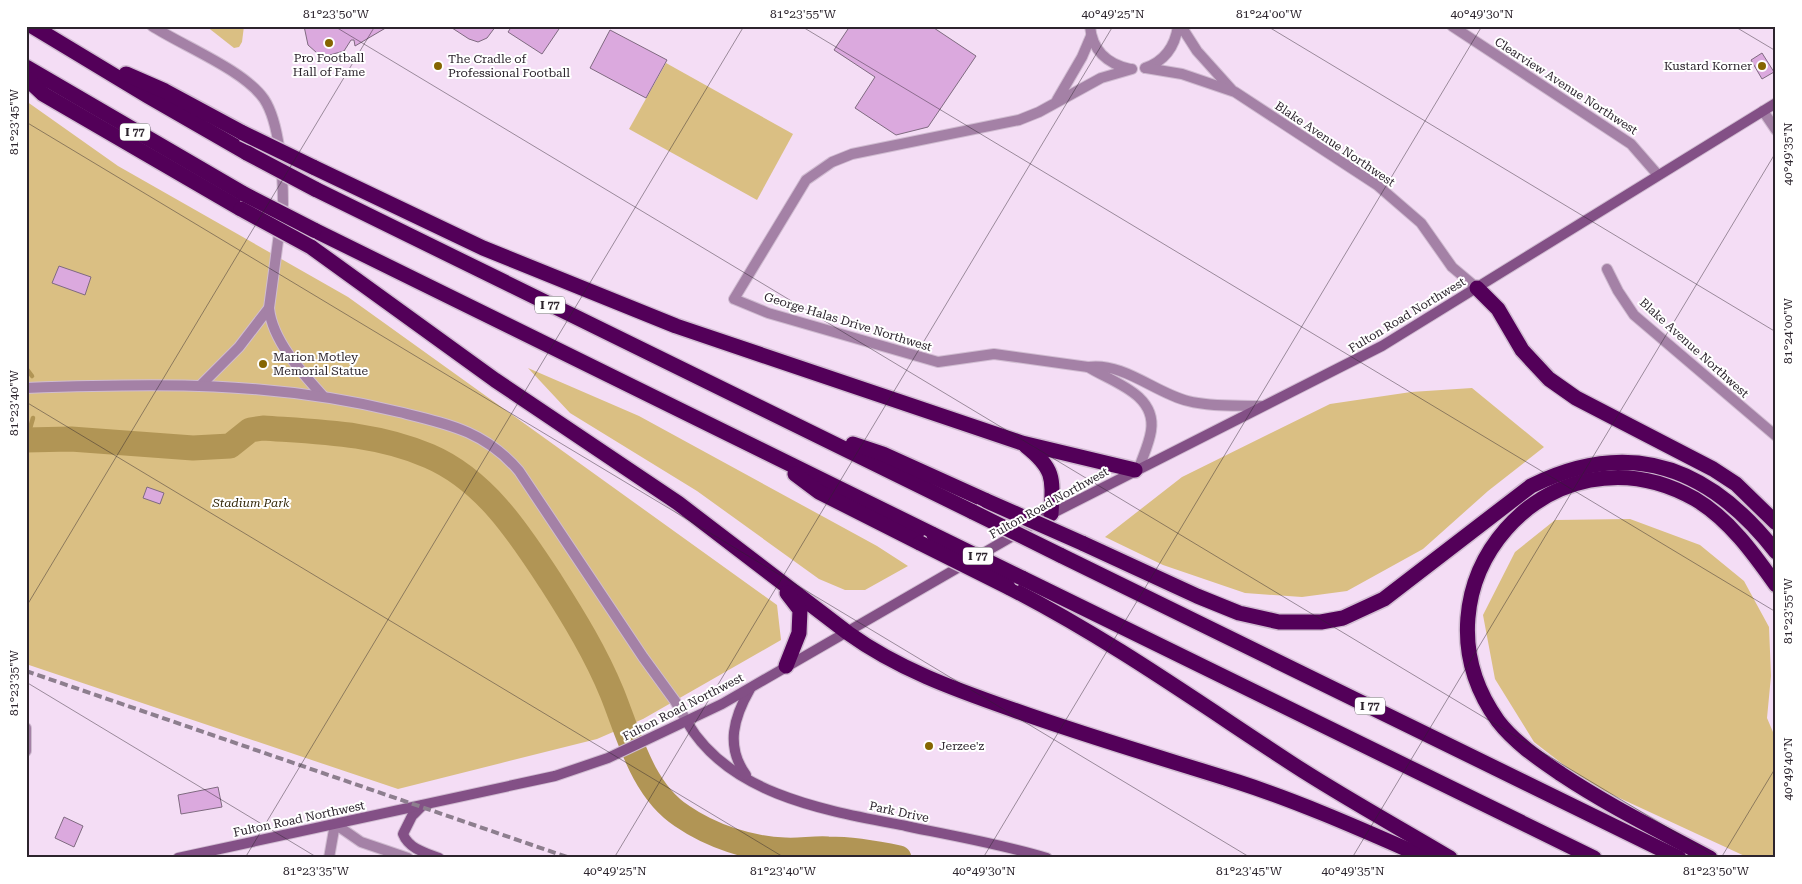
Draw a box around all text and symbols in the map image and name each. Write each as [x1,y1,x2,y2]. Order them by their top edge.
text: 81°23'50"W [303,7,370,21]
text: 81°23'55"W [770,7,837,21]
text: 40°49'25"N [1081,7,1145,21]
text: 81°24'00"W [1236,7,1303,21]
text: 40°49'30"N [1450,7,1514,21]
street label: Clearview Avenue Northwest [1492,35,1640,138]
marker: Pro Football Hall of Fame [323,37,335,49]
place label: Pro Football Hall of Fame [293,51,366,79]
place label: The Cradle of Professional Football [448,52,570,80]
place label: Kustard Korner [1664,59,1752,73]
marker: The Cradle of Professional Football [432,60,444,72]
marker: Kustard Korner [1756,60,1768,72]
text: 81°23'45"W [7,88,21,155]
street label: Blake Avenue Northwest [1272,99,1398,190]
text: 40°49'35"N [1781,122,1795,186]
road number: I 77 [120,124,150,140]
street label: Fulton Road Northwest [1346,274,1468,355]
street label: George Halas Drive Northwest [762,290,934,354]
street label: Blake Avenue Northwest [1637,295,1752,401]
road number: I 77 [535,296,565,314]
text: 81°24'00"W [1781,297,1795,364]
place label: Marion Motley Memorial Statue [273,350,368,378]
marker: Marion Motley Memorial Statue [257,358,269,370]
text: 81°23'40"W [7,369,21,436]
street label: Fulton Road Northwest [987,464,1111,542]
park label: Stadium Park [211,496,290,510]
road number: I 77 [963,548,993,564]
text: 81°23'55"W [1781,577,1795,644]
text: 81°23'35"W [7,649,21,716]
street label: Fulton Road Northwest [620,670,746,744]
road number: I 77 [1355,698,1385,714]
text: 40°49'40"N [1781,737,1795,801]
place label: Jerzee'z [939,739,984,753]
marker: Jerzee'z [923,740,935,752]
street label: Fulton Road Northwest [232,798,366,840]
street label: Park Drive [868,799,931,825]
text: 81°23'35"W [283,864,350,878]
text: 40°49'25"N [583,864,647,878]
text: 81°23'40"W [750,864,817,878]
text: 40°49'30"N [952,864,1016,878]
text: 81°23'45"W [1216,864,1283,878]
text: 40°49'35"N [1321,864,1385,878]
text: 81°23'50"W [1683,864,1750,878]

